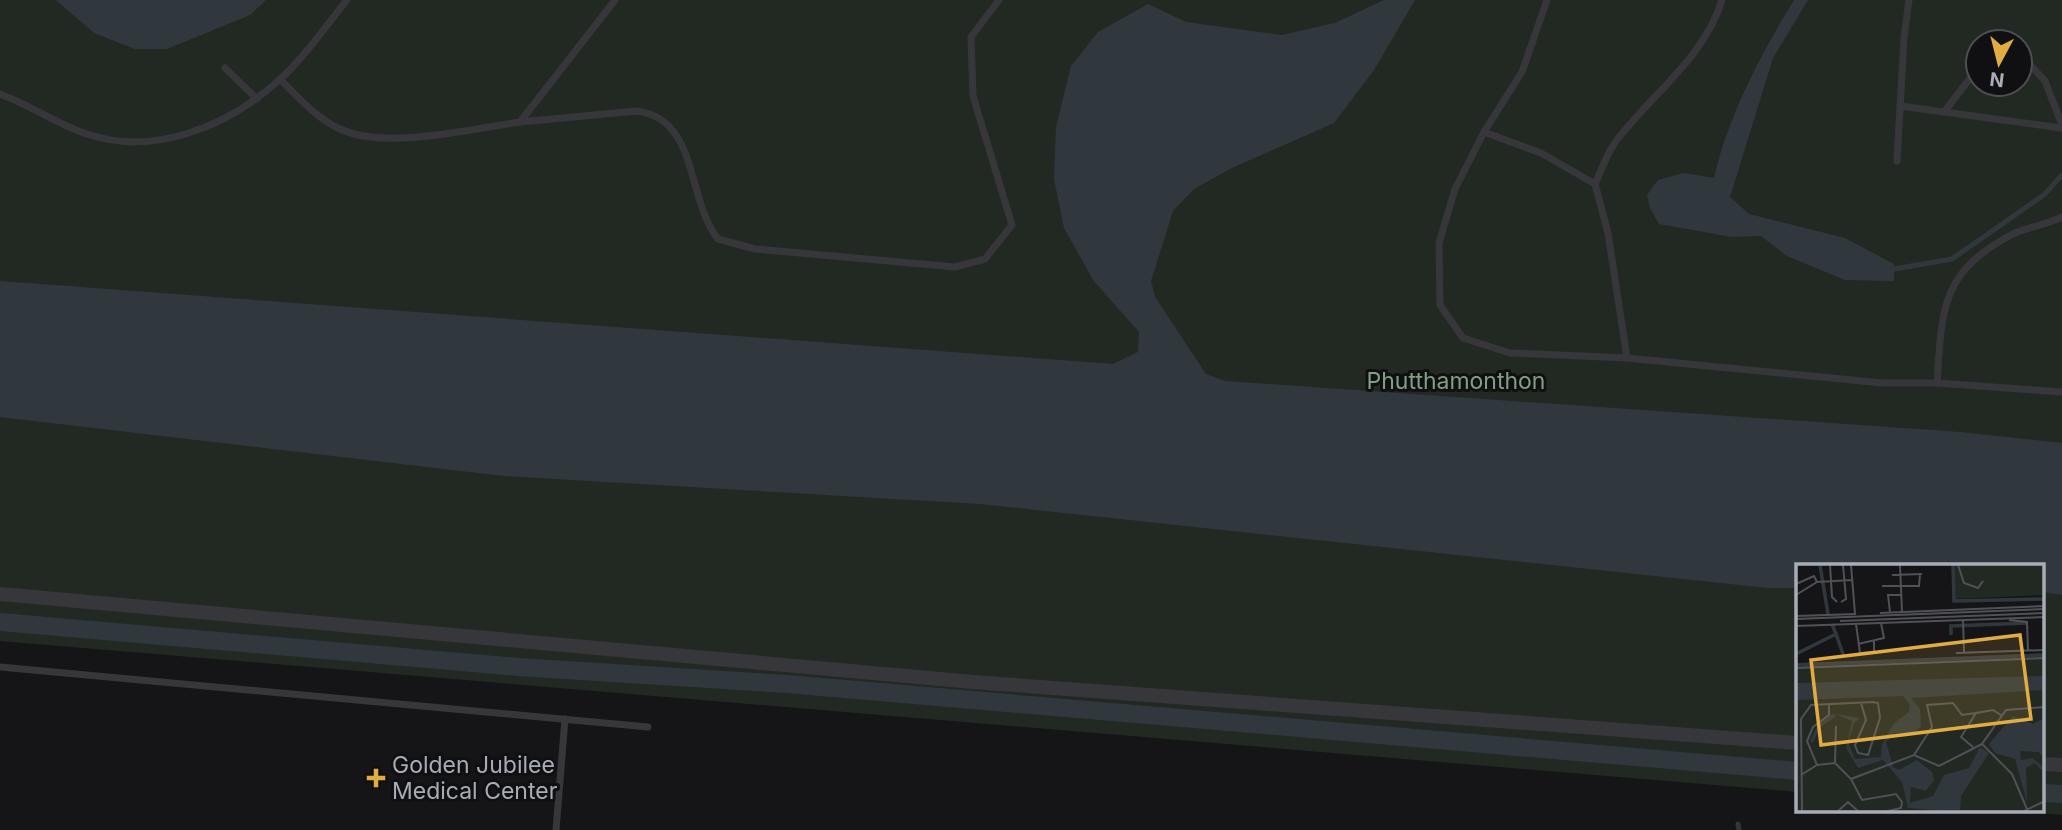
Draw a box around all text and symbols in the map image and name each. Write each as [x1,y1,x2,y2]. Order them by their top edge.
north arrow [1964,28,2034,98]
text: N [1988,67,2006,92]
park label: Phutthamonthon [1367,367,1545,395]
inset map [1796,564,2044,812]
place label: Golden Jubilee Medical Center [392,751,558,805]
marker: Golden Jubilee Medical Center [366,768,386,788]

